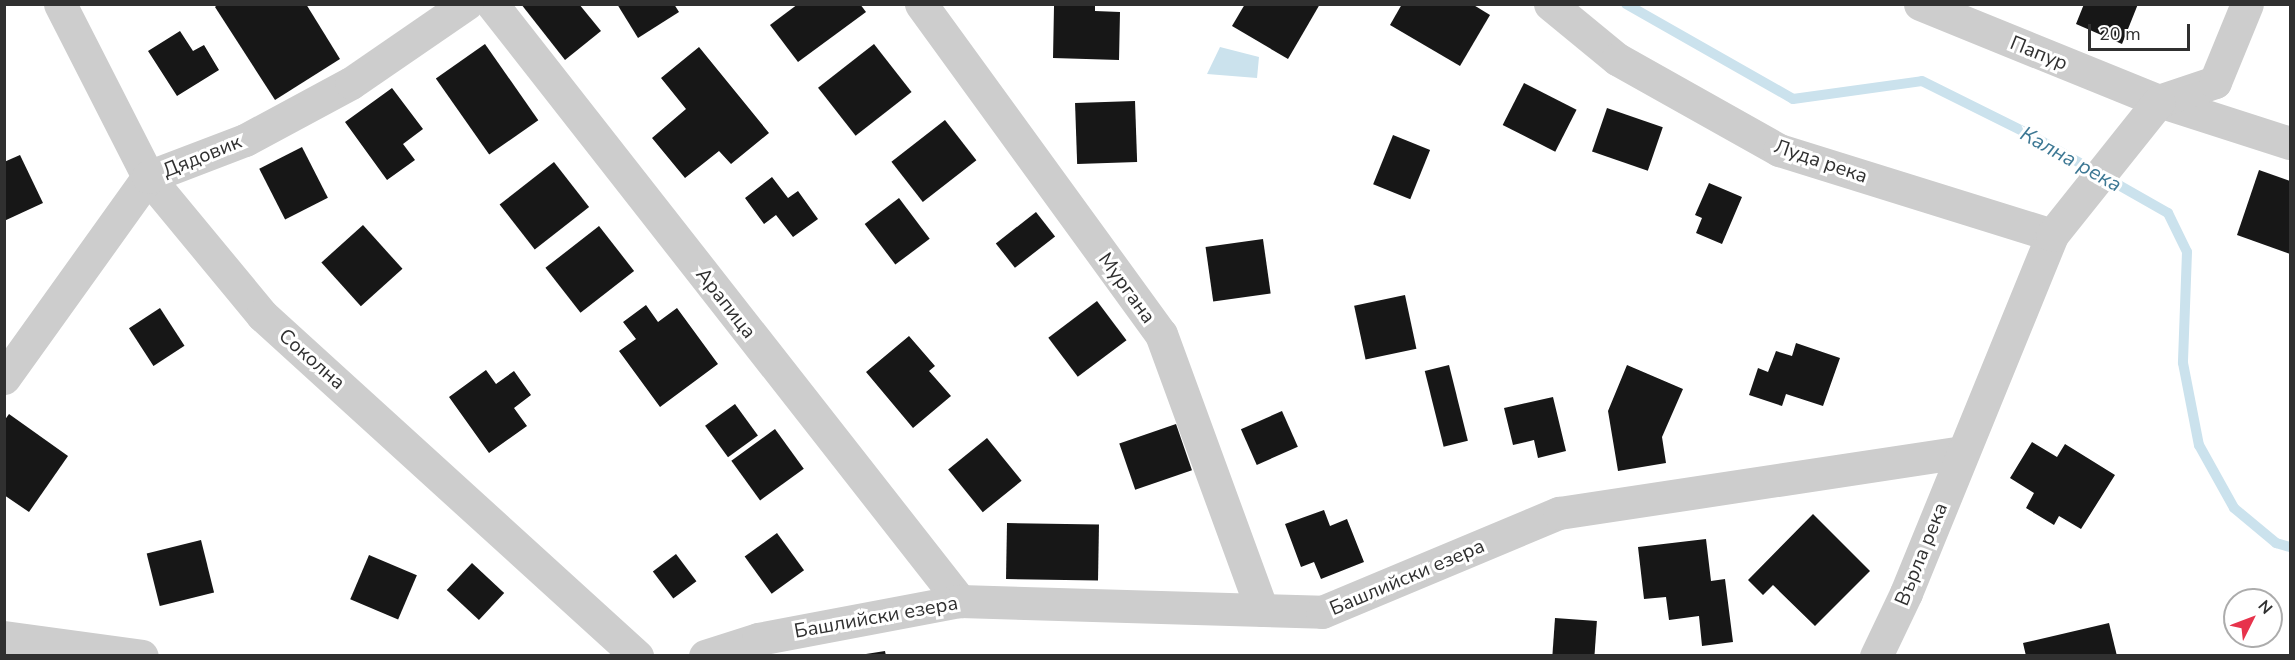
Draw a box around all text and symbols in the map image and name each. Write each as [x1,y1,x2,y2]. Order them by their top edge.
scale bar [2091,12,2193,50]
text: 20 m [2099,22,2141,46]
street label: Папур [2007,31,2071,75]
water label: Кална река [2016,121,2126,197]
street label: Дядовик [159,129,245,183]
street label: Луда река [1771,134,1871,188]
street label: Мургана [1093,248,1161,328]
street label: Арапица [691,263,761,343]
street label: Соколна [274,324,350,394]
street label: Върла река [1889,499,1953,609]
street label: Башлийски езера [1326,534,1488,620]
north arrow [2223,588,2283,648]
street label: Башлийски езера [792,591,960,643]
text: N [2253,595,2277,619]

